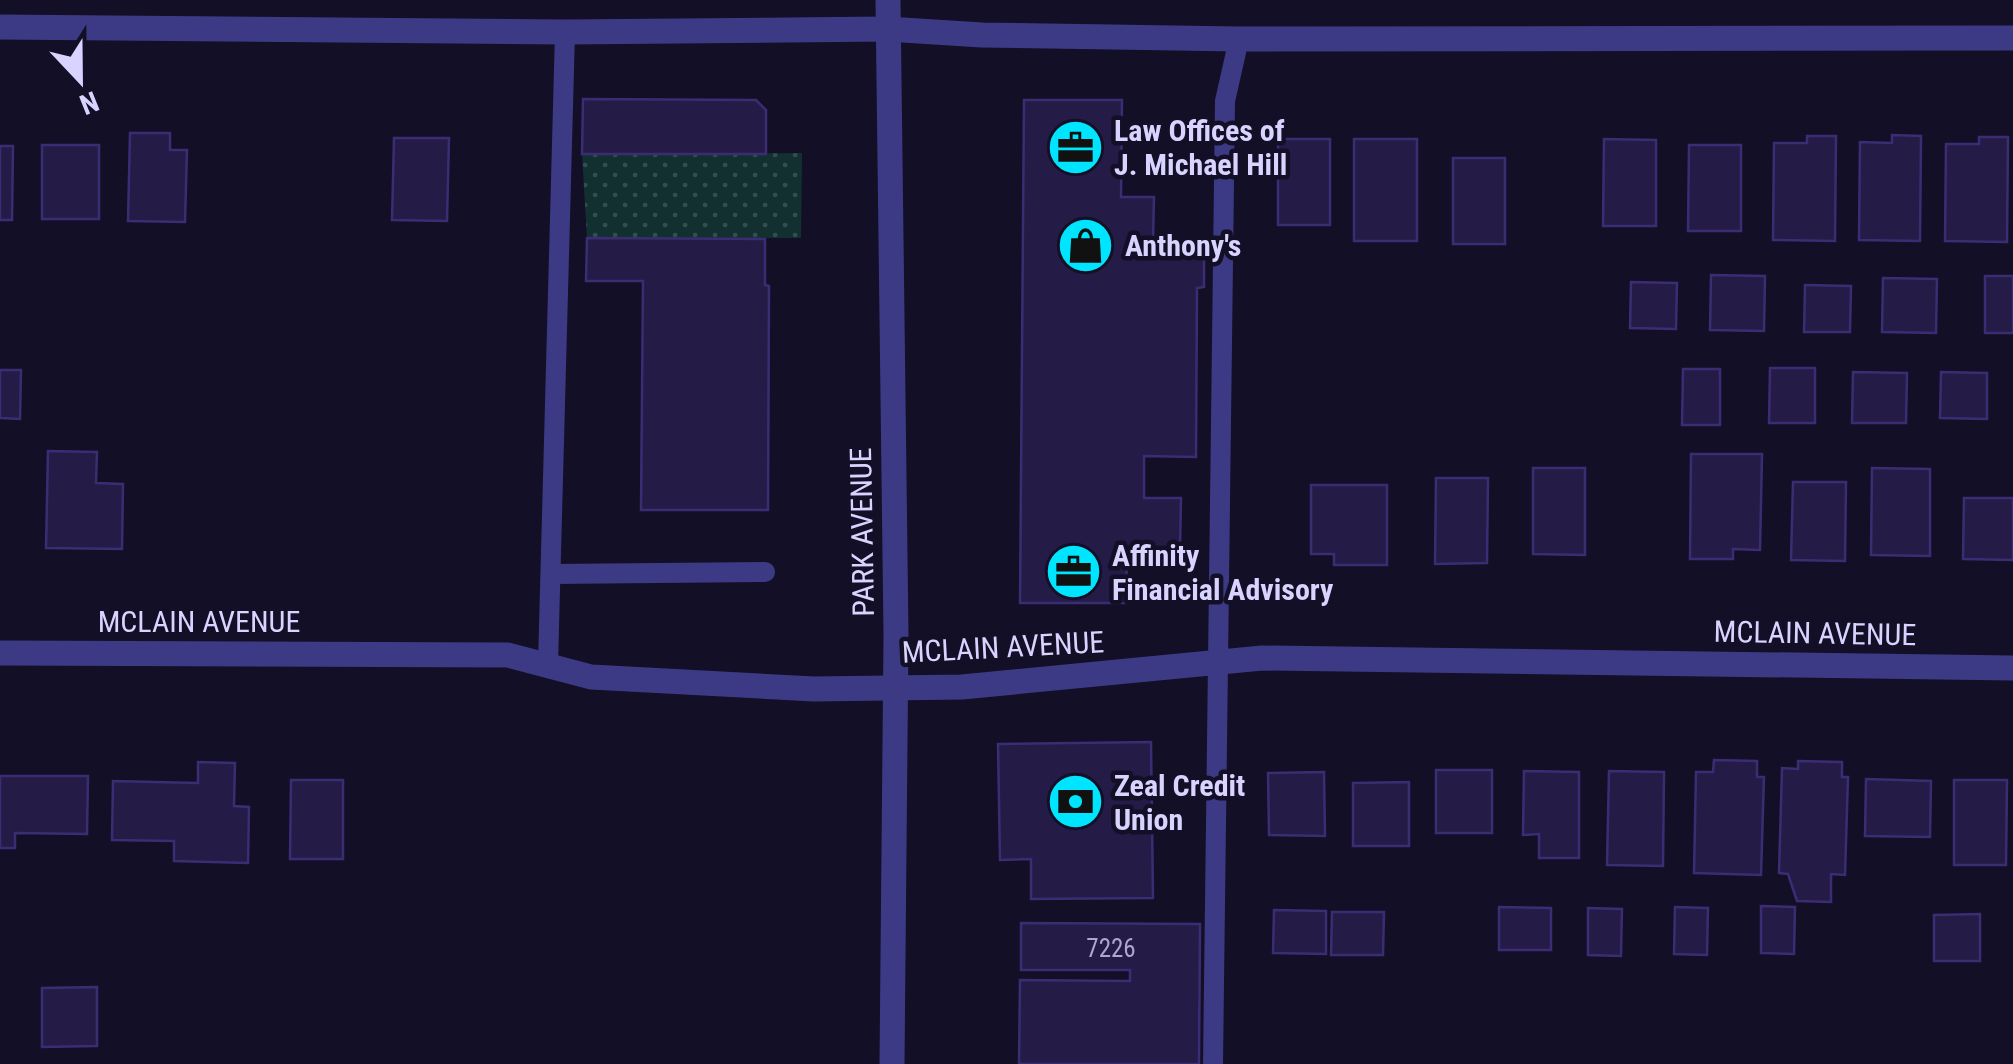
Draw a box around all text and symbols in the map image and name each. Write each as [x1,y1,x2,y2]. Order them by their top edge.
north arrow [30,30,130,130]
text: N [75,84,103,121]
place label: Law Offices of J. Michael Hill [1114,113,1287,182]
office icon: Law Offices of J. Michael Hill [1045,117,1105,177]
shop icon: Anthony's [1056,215,1116,275]
place label: Anthony's [1125,228,1241,263]
street label: PARK AVENUE [843,447,881,617]
place label: Affinity Financial Advisory [1112,538,1334,607]
office icon: Affinity Financial Advisory [1043,542,1103,602]
street label: MCLAIN AVENUE [98,604,300,639]
street label: MCLAIN AVENUE [1713,614,1917,652]
street label: MCLAIN AVENUE [901,624,1105,670]
place label: Zeal Credit Union [1114,768,1245,837]
bank icon: Zeal Credit Union [1045,772,1105,832]
house number: 7226 [1086,934,1136,963]

